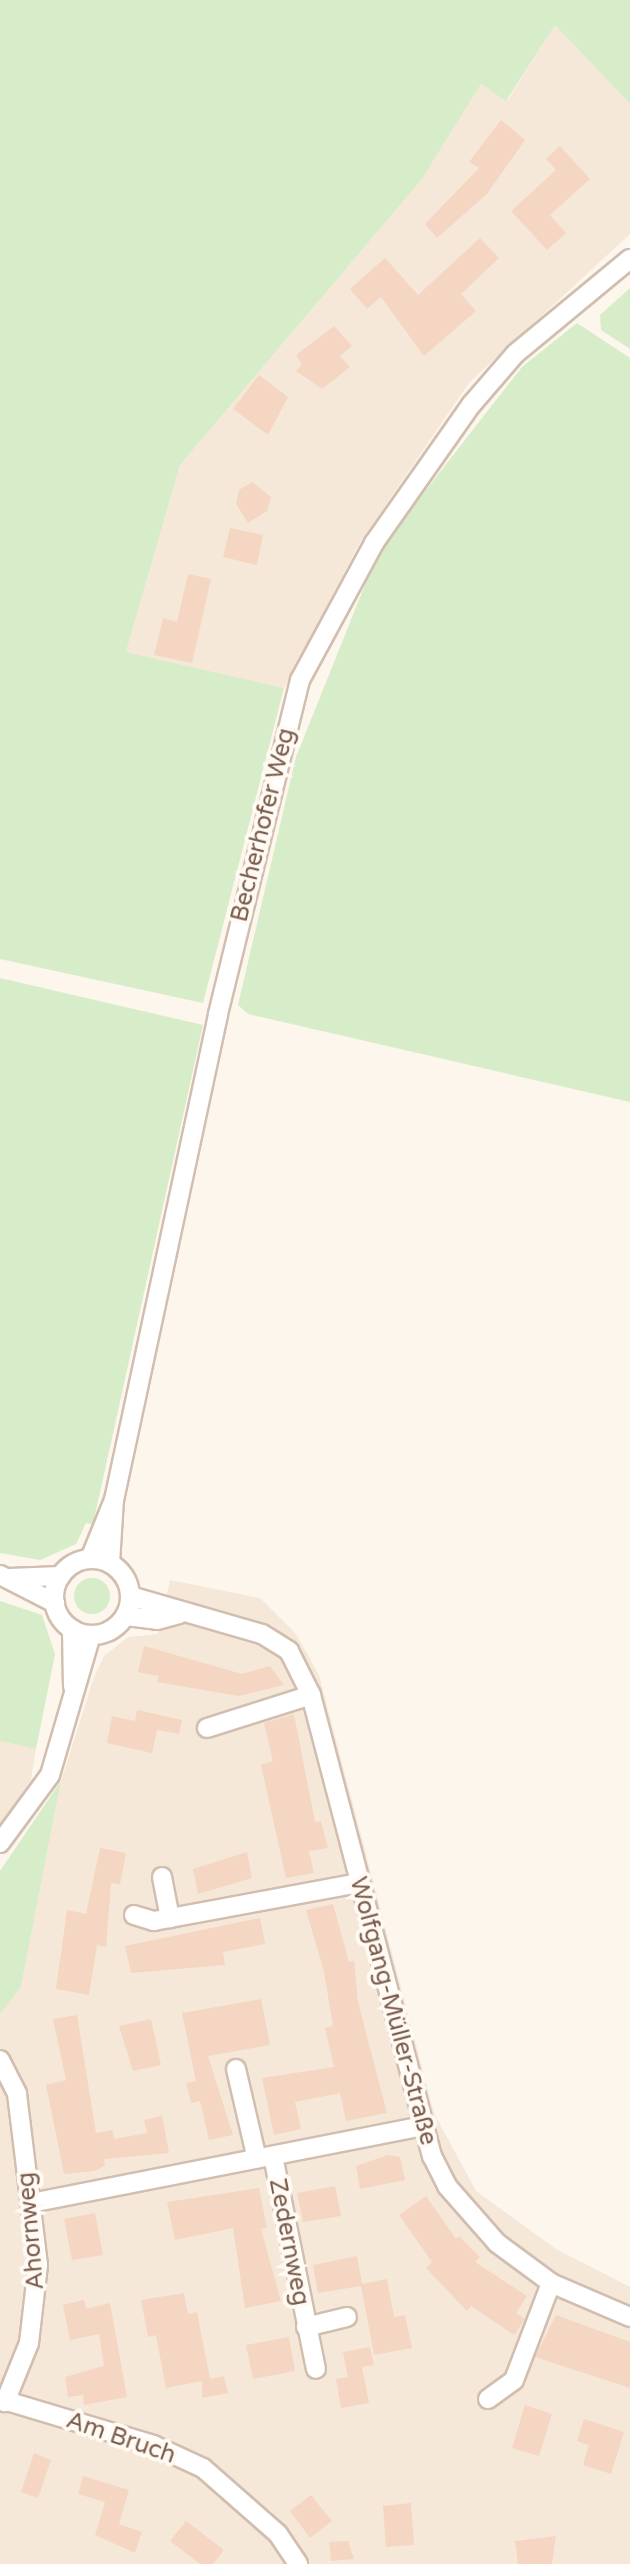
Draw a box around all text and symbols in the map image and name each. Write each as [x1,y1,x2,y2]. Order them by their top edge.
street label: Becherhofer Weg [225,725,301,925]
street label: Wolfgang-Müller-Straße [343,1874,443,2148]
street label: Ahornweg [12,2171,50,2291]
street label: Zedernweg [263,2176,315,2308]
street label: Am Bruch [63,2406,179,2470]

